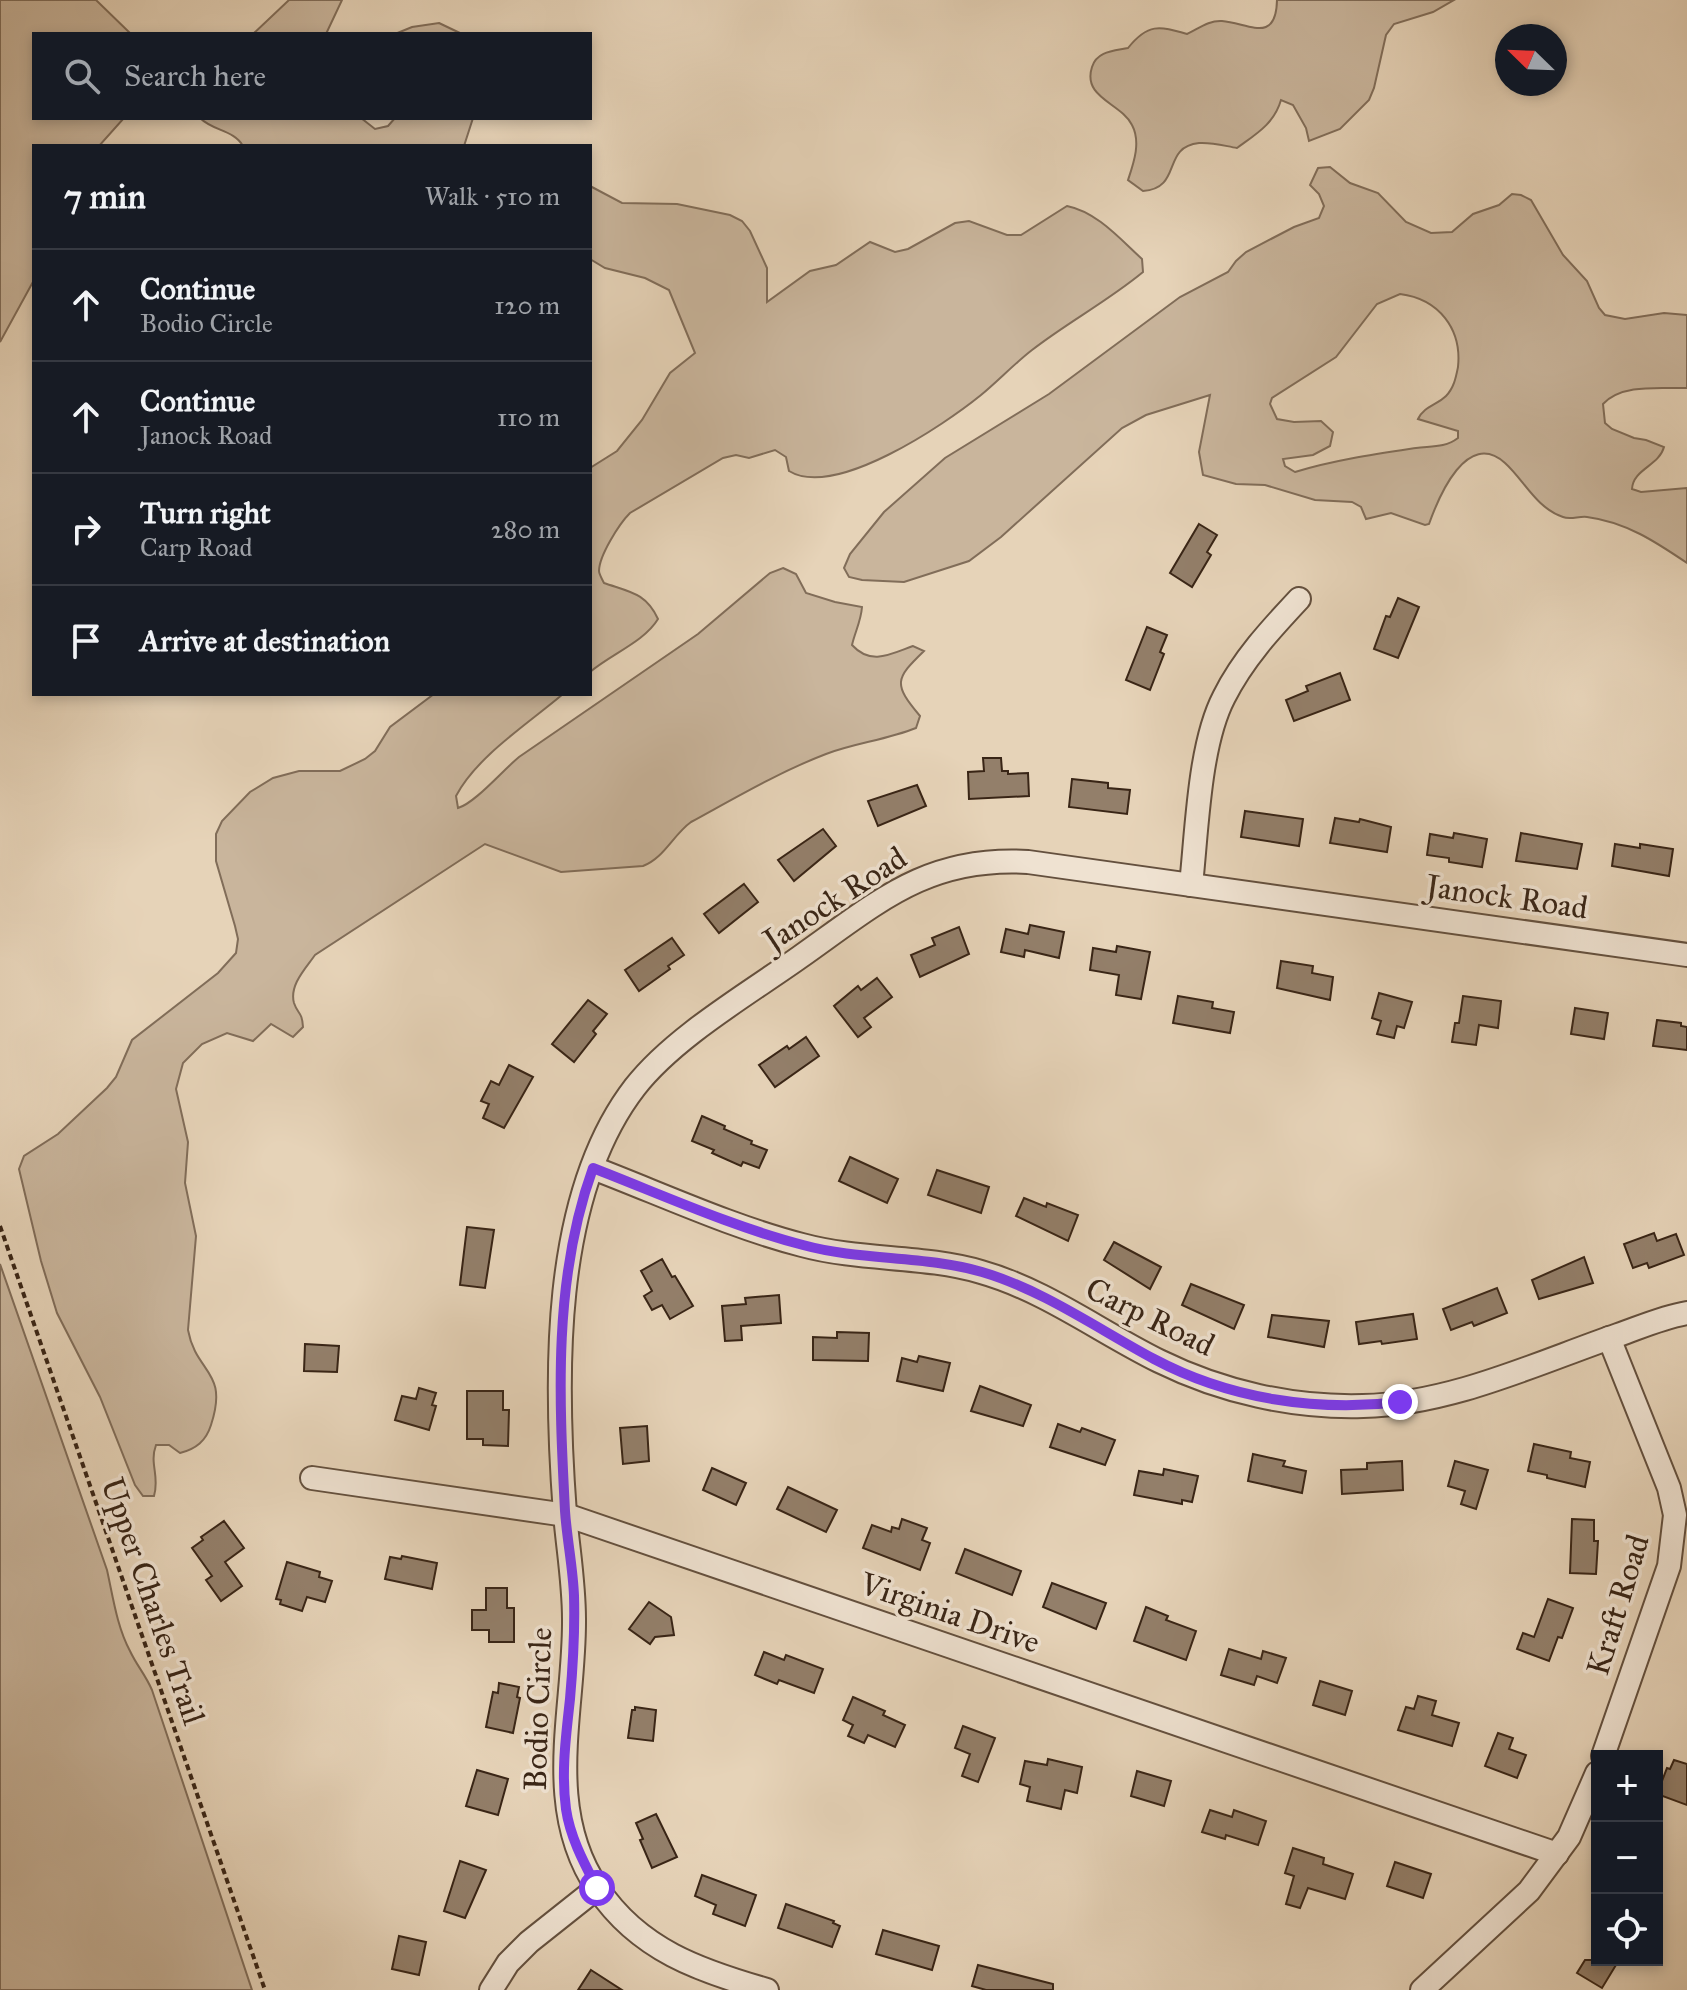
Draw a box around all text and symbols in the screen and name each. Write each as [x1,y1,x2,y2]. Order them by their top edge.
north arrow [1495,24,1567,96]
search box [32,32,592,120]
icon: search [60,54,104,98]
text: Search here [124,58,266,94]
text: 7 min [64,176,146,217]
text: Walk · 510 m [425,180,560,212]
text: Continue [140,271,255,307]
icon: ahead [64,283,108,327]
text: 120 m [494,289,560,321]
text: Bodio Circle [140,307,273,339]
text: Continue [140,383,255,419]
icon: ahead [64,395,108,439]
text: 110 m [497,401,560,433]
text: Janock Road [140,419,272,451]
text: Turn right [140,495,271,531]
icon: right [64,507,108,551]
text: 280 m [491,513,560,545]
text: Carp Road [140,531,252,563]
icon: arrive [64,619,108,663]
text: Arrive at destination [140,623,390,659]
street label: Janock Road [754,838,914,961]
street label: Janock Road [1421,866,1590,928]
street label: Carp Road [1079,1269,1221,1365]
route end [1382,1384,1418,1420]
street label: Upper Charles Trail [92,1472,214,1730]
street label: Kraft Road [1578,1530,1658,1680]
street label: Virginia Drive [854,1564,1045,1662]
street label: Bodio Circle [516,1627,560,1791]
map controls [1591,1750,1663,1966]
button: + [1591,1750,1663,1822]
button: − [1591,1822,1663,1894]
route start [579,1870,615,1906]
button: locate [1591,1894,1663,1966]

